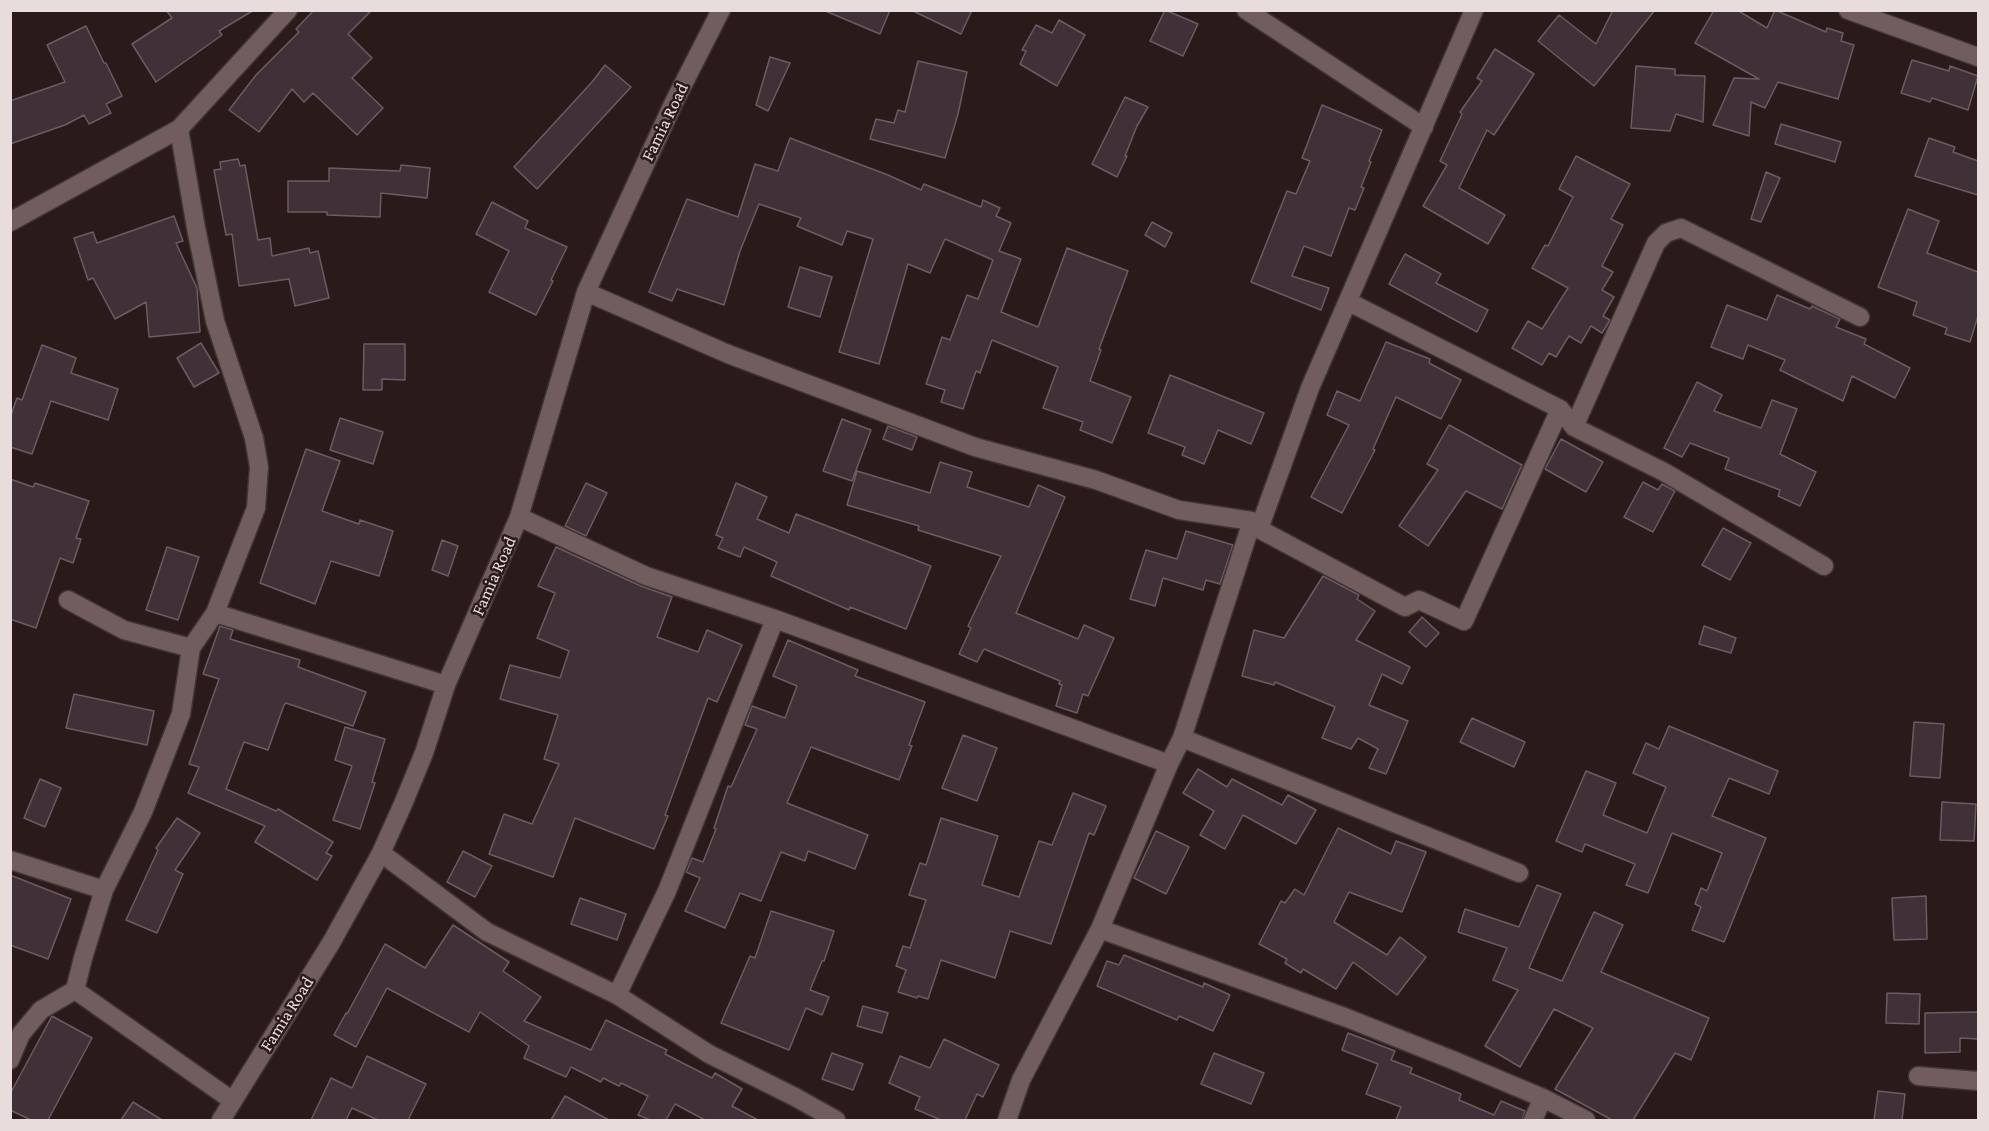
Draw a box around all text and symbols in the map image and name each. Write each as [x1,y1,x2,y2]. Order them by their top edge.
street label: Famia Road [637,79,693,165]
street label: Famia Road [467,533,521,619]
street label: Famia Road [256,973,318,1055]

